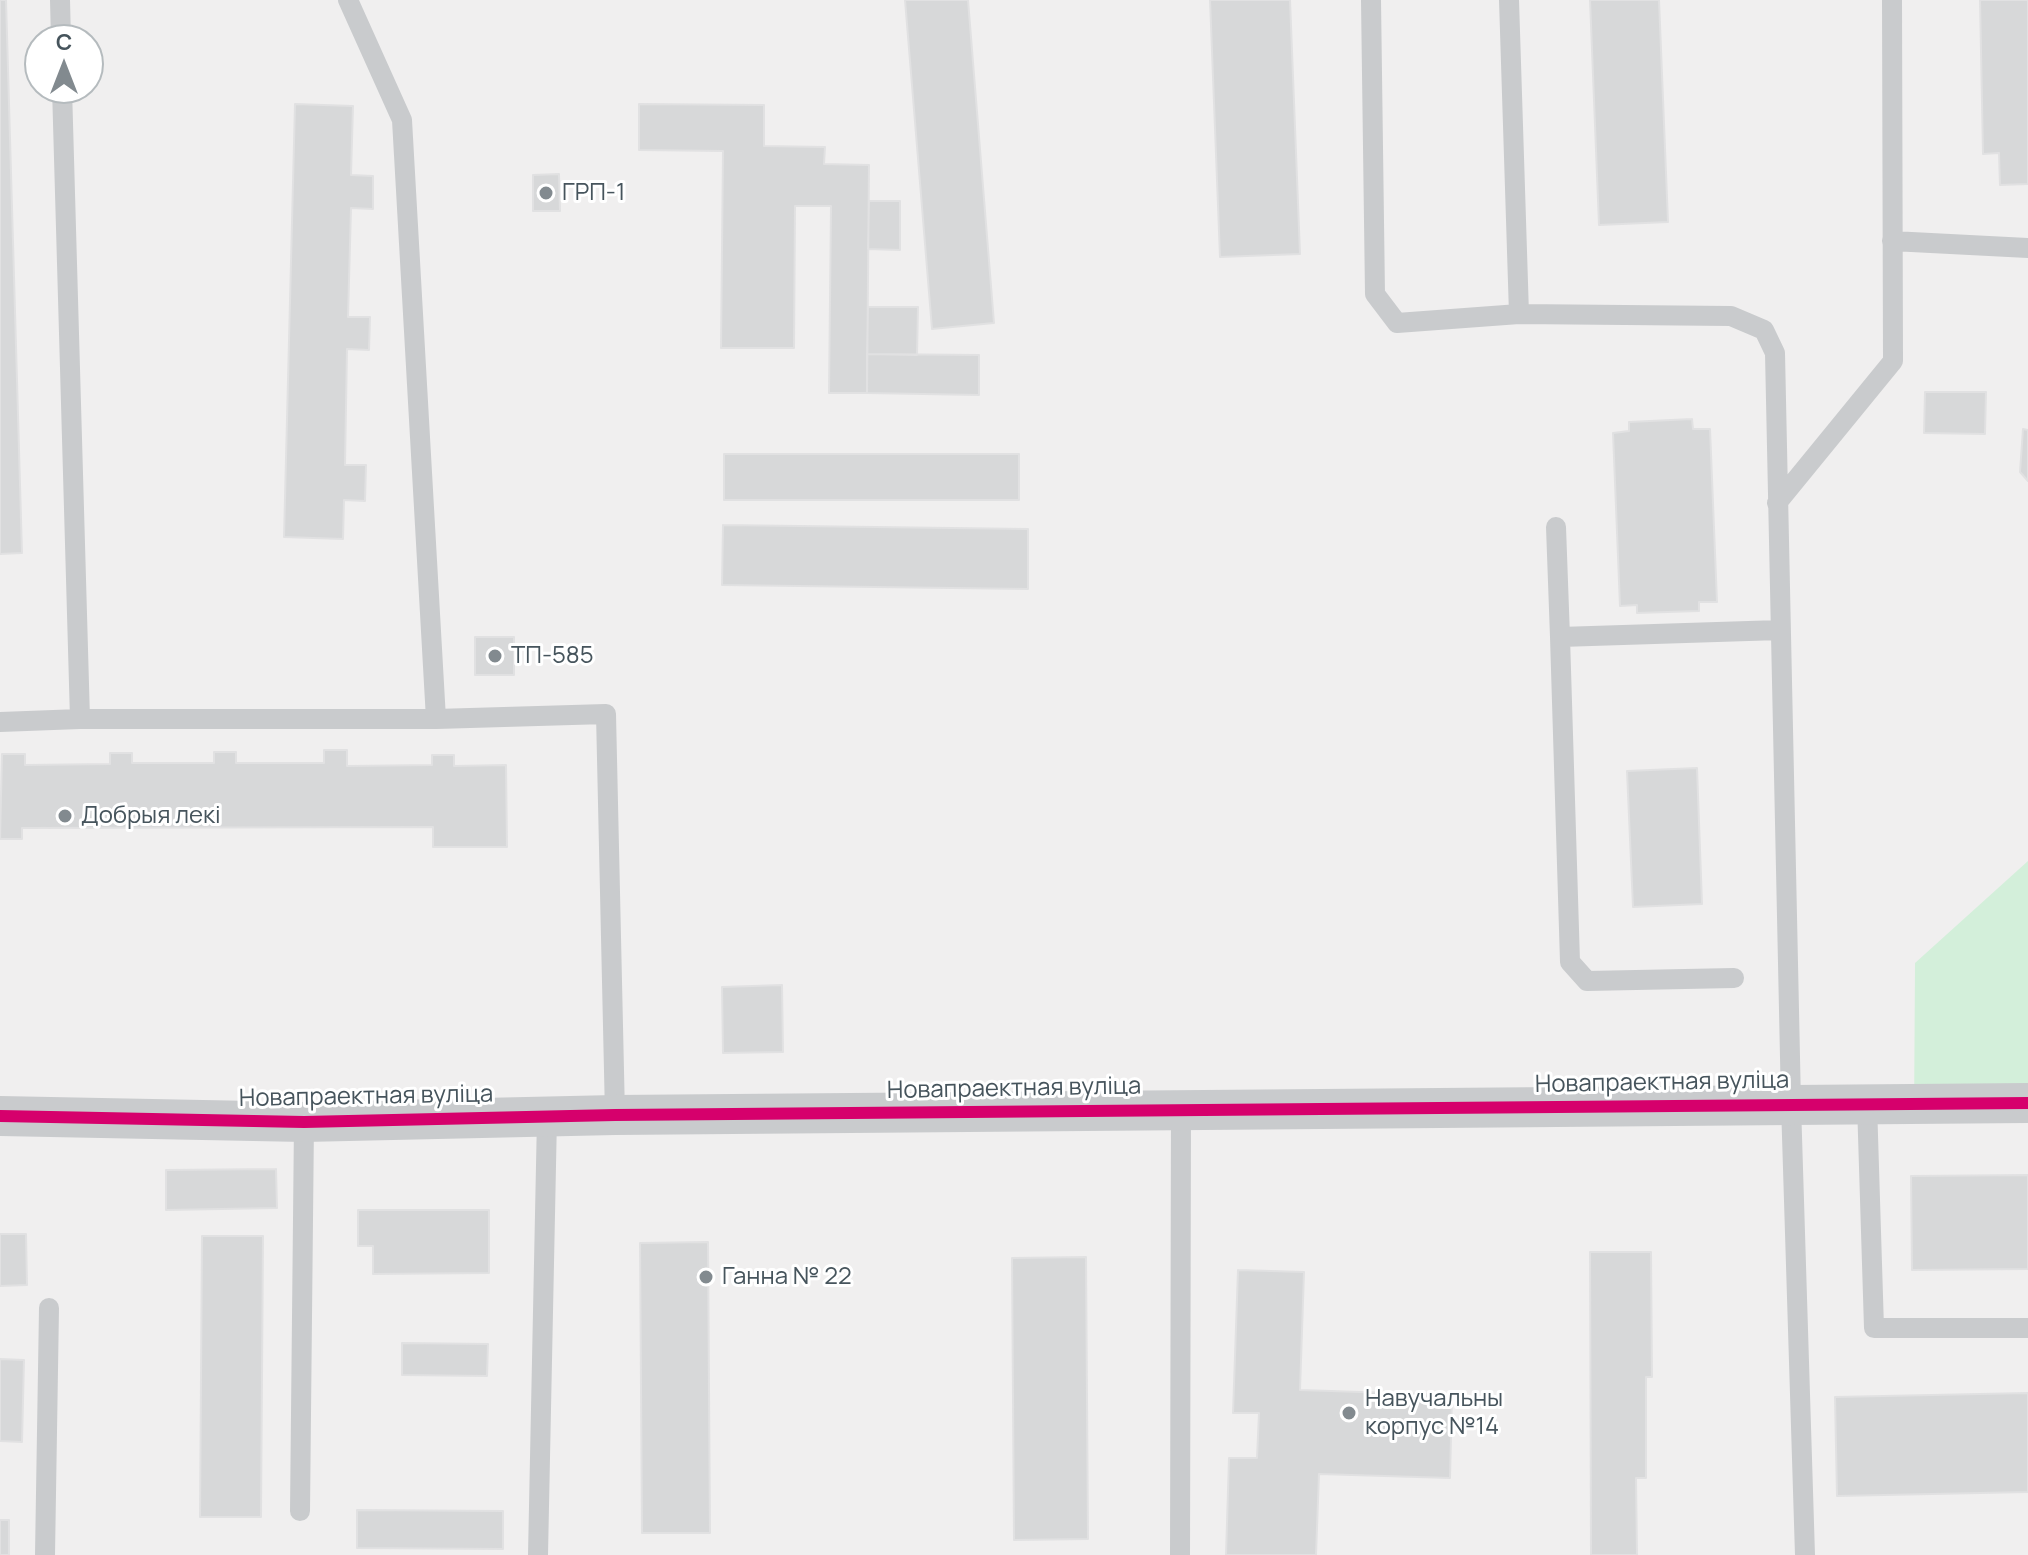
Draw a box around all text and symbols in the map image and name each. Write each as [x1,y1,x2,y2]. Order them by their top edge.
north arrow [24,24,104,104]
text: С [56,27,72,57]
place label: ГРП-1 [562,179,625,207]
marker: ГРП-1 [537,184,555,202]
place label: ТП-585 [511,642,594,670]
marker: ТП-585 [486,647,504,665]
place label: Добрыя лекі [81,802,221,830]
marker: Добрыя лекі [56,807,74,825]
street label: Новапраектная вуліца [1535,1066,1789,1100]
street label: Новапраектная вуліца [887,1072,1141,1106]
street label: Новапраектная вуліца [239,1080,493,1114]
place label: Ганна № 22 [722,1263,852,1291]
marker: Ганна № 22 [697,1268,715,1286]
place label: Навучальны корпус №14 [1365,1385,1503,1441]
marker: Навучальны корпус №14 [1340,1404,1358,1422]

